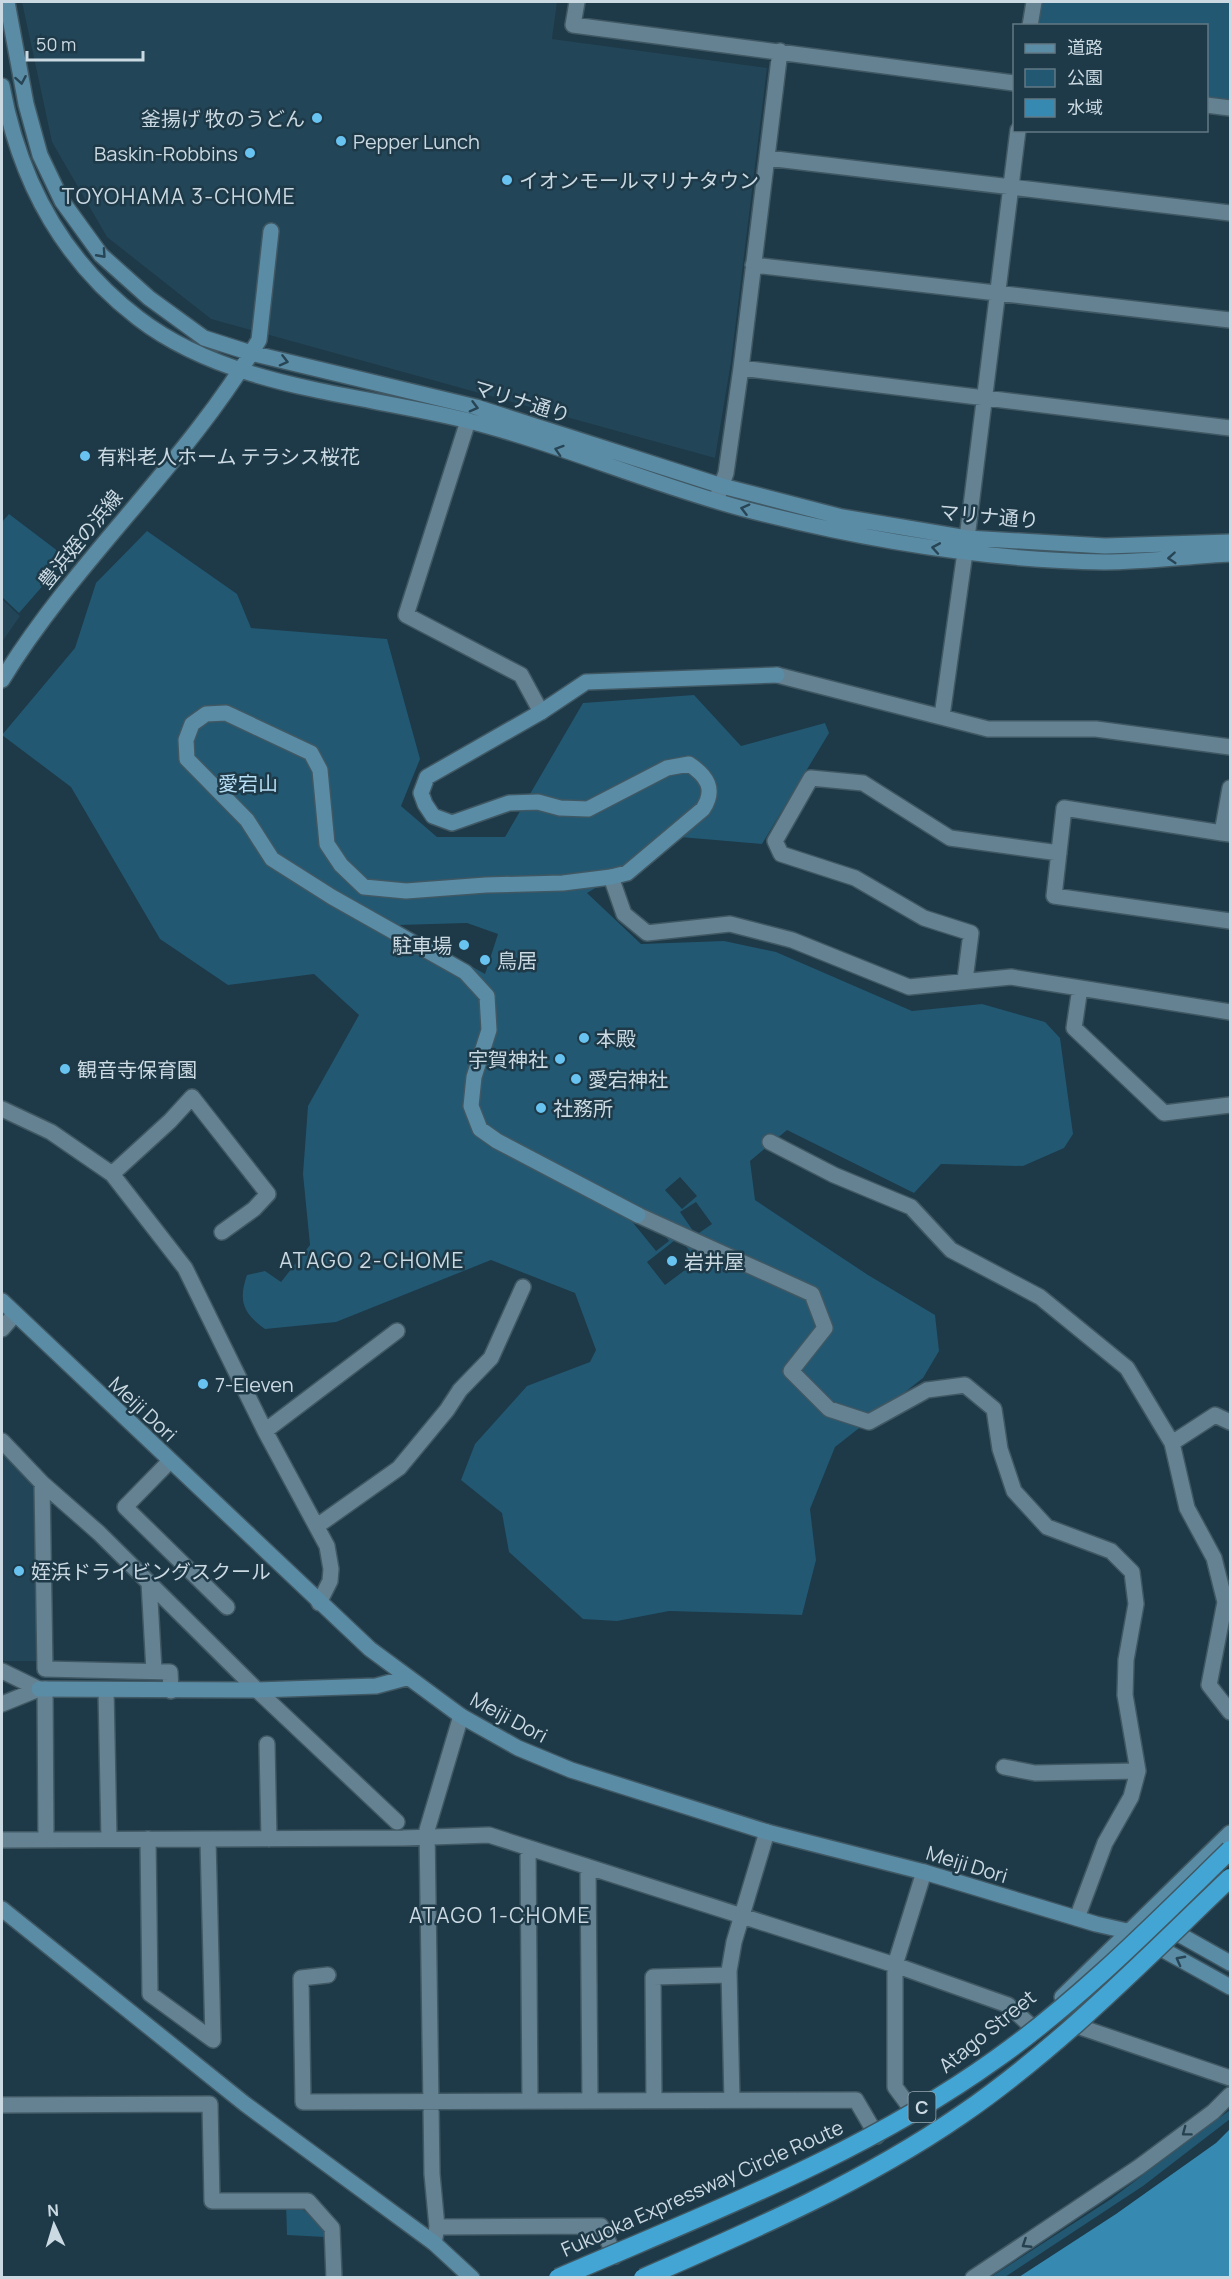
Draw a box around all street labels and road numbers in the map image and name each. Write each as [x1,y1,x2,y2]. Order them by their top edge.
street label: マリナ通り [470,373,574,429]
street label: 豊浜姪の浜線 [32,484,128,594]
street label: マリナ通り [938,498,1040,534]
street label: Meiji Dori [103,1370,183,1448]
street label: Meiji Dori [466,1685,552,1749]
street label: Meiji Dori [923,1839,1011,1889]
street label: Atago Street [933,1983,1041,2079]
road number: C [908,2092,936,2122]
street label: Fukuoka Expressway Circle Route [557,2113,847,2263]

